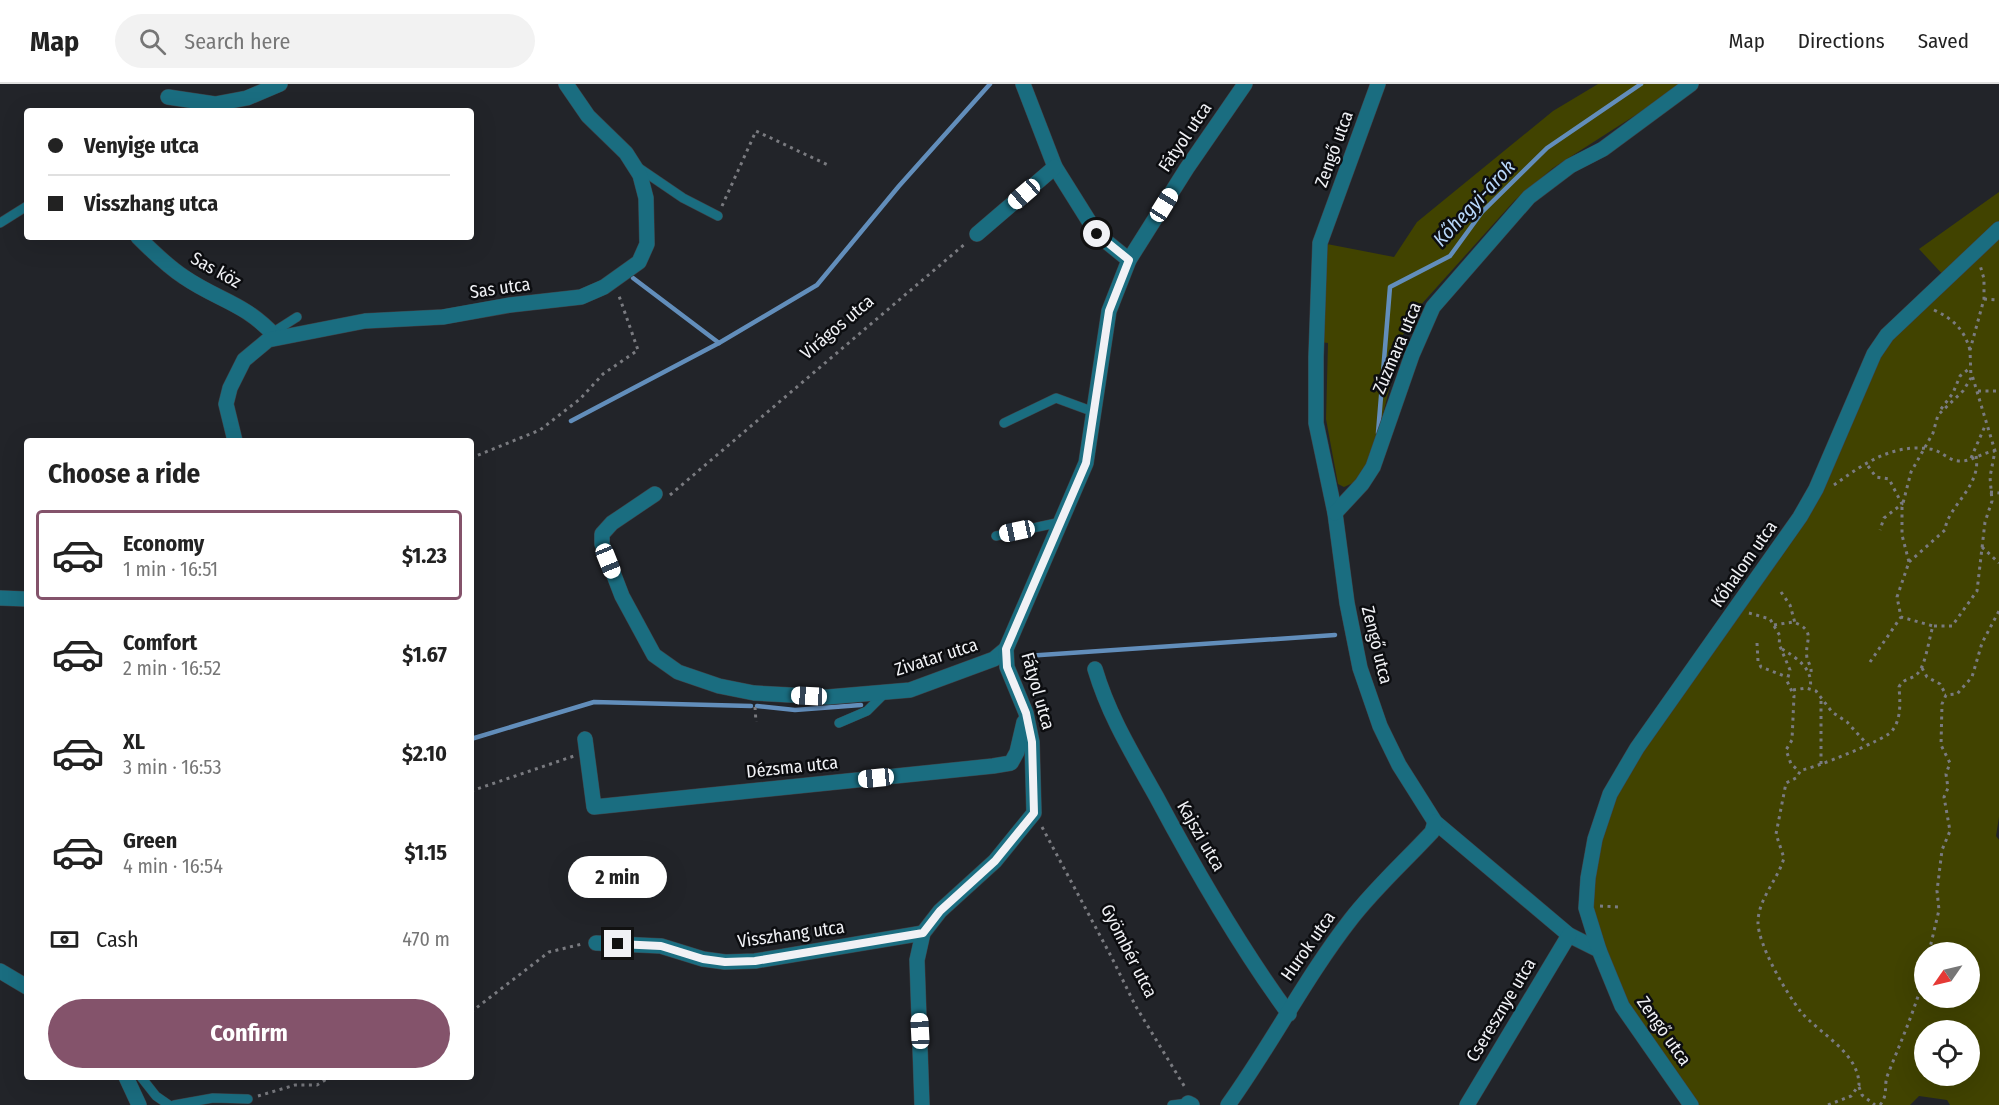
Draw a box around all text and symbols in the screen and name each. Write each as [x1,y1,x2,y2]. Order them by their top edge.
search box [115,14,535,68]
text: Map [30,25,79,58]
icon: search [136,25,169,58]
text: Search here [184,28,290,55]
text: Map [1728,28,1765,54]
text: Directions [1798,28,1885,54]
text: Saved [1918,28,1969,54]
street label: Fátyol utca [1154,98,1216,176]
street label: Zengő utca [1310,108,1358,190]
text: Venyige utca [84,132,199,159]
water label: Kőhegyi-árok [1428,155,1520,251]
car [1005,175,1043,213]
car [1147,185,1181,225]
text: Visszhang utca [84,190,218,217]
route start [1083,220,1110,247]
street label: Sas köz [187,247,245,293]
street label: Sas utca [468,273,532,303]
street label: Virágos utca [796,290,878,364]
street label: Zúzmara utca [1368,299,1426,397]
text: Choose a ride [48,458,200,490]
street label: Kőhalom utca [1706,516,1782,611]
car [998,518,1036,544]
icon: car [51,528,105,582]
text: Economy [123,530,204,557]
car [593,541,623,581]
text: $1.23 [402,542,447,569]
text: 1 min · 16:51 [123,557,218,581]
street label: Zengő utca [1357,604,1397,687]
icon: car [51,627,105,681]
text: Comfort [123,629,197,656]
street label: Zivatar utca [892,633,981,681]
text: $1.67 [402,641,447,668]
street label: Fátyol utca [1017,650,1060,732]
text: 2 min · 16:52 [123,656,221,680]
car [791,686,827,706]
icon: car [51,726,105,780]
text: XL [123,728,145,755]
text: $2.10 [402,740,447,767]
street label: Dézsma utca [745,751,839,783]
text: 3 min · 16:53 [123,755,221,779]
car [857,767,895,789]
street label: Kajszi utca [1172,797,1230,875]
icon: car [51,825,105,879]
text: Green [123,827,177,854]
text: $1.15 [405,839,447,866]
text: 4 min · 16:54 [123,854,223,878]
callout: 2 min [568,857,668,899]
text: 2 min [595,865,640,889]
street label: Gyömbér utca [1096,901,1162,1002]
street label: Hurok utca [1276,907,1340,985]
street label: Visszhang utca [736,916,846,952]
icon: cash [48,923,81,956]
text: Cash [96,926,139,953]
text: 470 m [402,927,450,951]
route end [604,930,631,957]
north arrow [1914,942,1980,1008]
map controls [1914,942,1980,1086]
street label: Cseresznye utca [1462,954,1541,1066]
street label: Zengő utca [1632,992,1696,1070]
button: Confirm [48,999,450,1068]
car [910,1013,930,1049]
button: locate [1914,1020,1980,1086]

